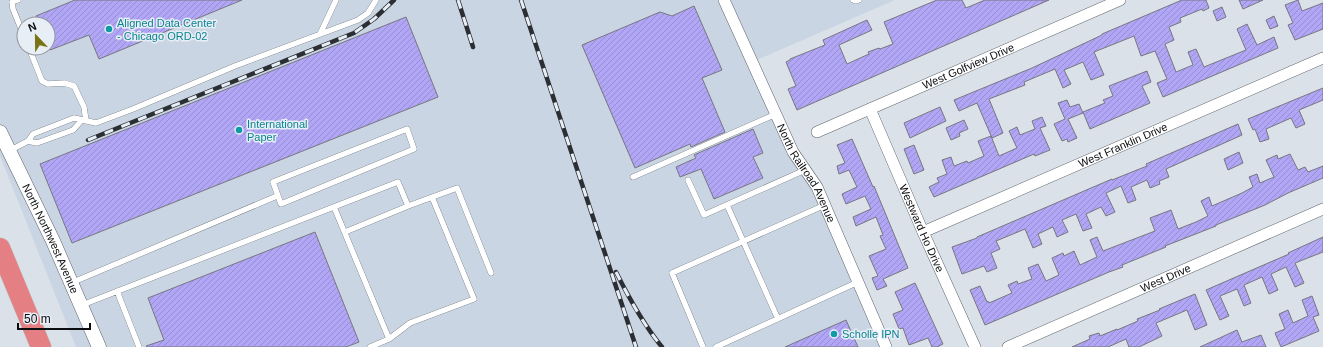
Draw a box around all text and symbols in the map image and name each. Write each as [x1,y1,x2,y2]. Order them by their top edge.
north arrow [16,16,56,56]
place label: Aligned Data Center - Chicago ORD-02 [117,17,216,42]
text: N [26,20,38,34]
marker: Aligned Data Center - Chicago ORD-02 [104,24,114,34]
street label: West Golfview Drive [921,41,1016,91]
place label: International Paper [247,118,308,143]
street label: West Franklin Drive [1077,120,1169,170]
street label: North Railroad Avenue [775,122,838,224]
marker: International Paper [234,125,244,135]
street label: North Northwest Avenue [20,182,81,295]
street label: Westward Ho Drive [897,183,946,274]
street label: West Drive [1139,262,1193,294]
scale bar [18,305,90,331]
text: 50 m [24,312,51,326]
place label: Scholle IPN [842,328,900,340]
marker: Scholle IPN [829,329,839,339]

